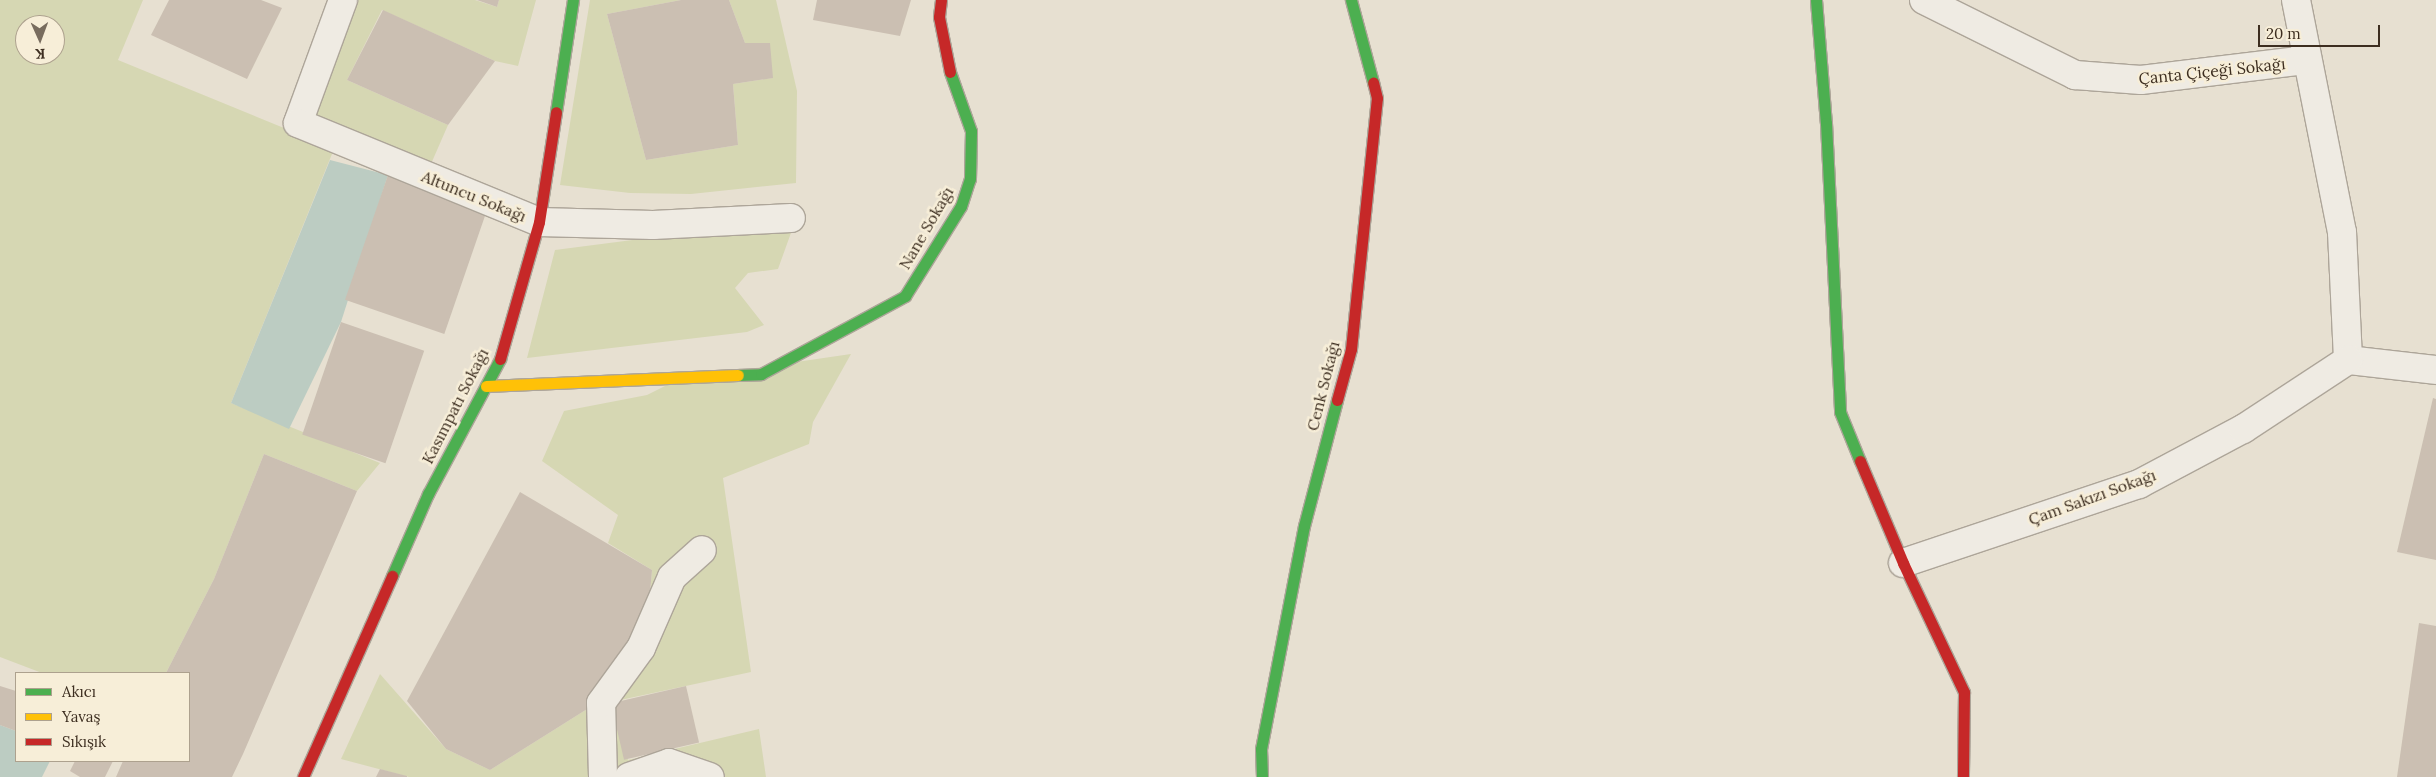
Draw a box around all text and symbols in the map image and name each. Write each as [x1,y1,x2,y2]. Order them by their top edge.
north arrow [15,15,65,65]
scale bar [2261,15,2384,47]
text: 20 m [2266,24,2301,43]
text: K [35,45,46,63]
street label: Çanta Çiçeği Sokağı [2138,54,2286,88]
street label: Altuncu Sokağı [419,166,529,226]
street label: Nane Sokağı [895,183,957,273]
street label: Cenk Sokağı [1303,339,1343,433]
street label: Kasımpatı Sokağı [418,345,492,467]
street label: Çam Sakızı Sokağı [2026,465,2158,529]
legend [15,672,190,762]
text: Akıcı [62,682,96,701]
text: Yavaş [62,707,100,726]
text: Sıkışık [62,732,106,751]

